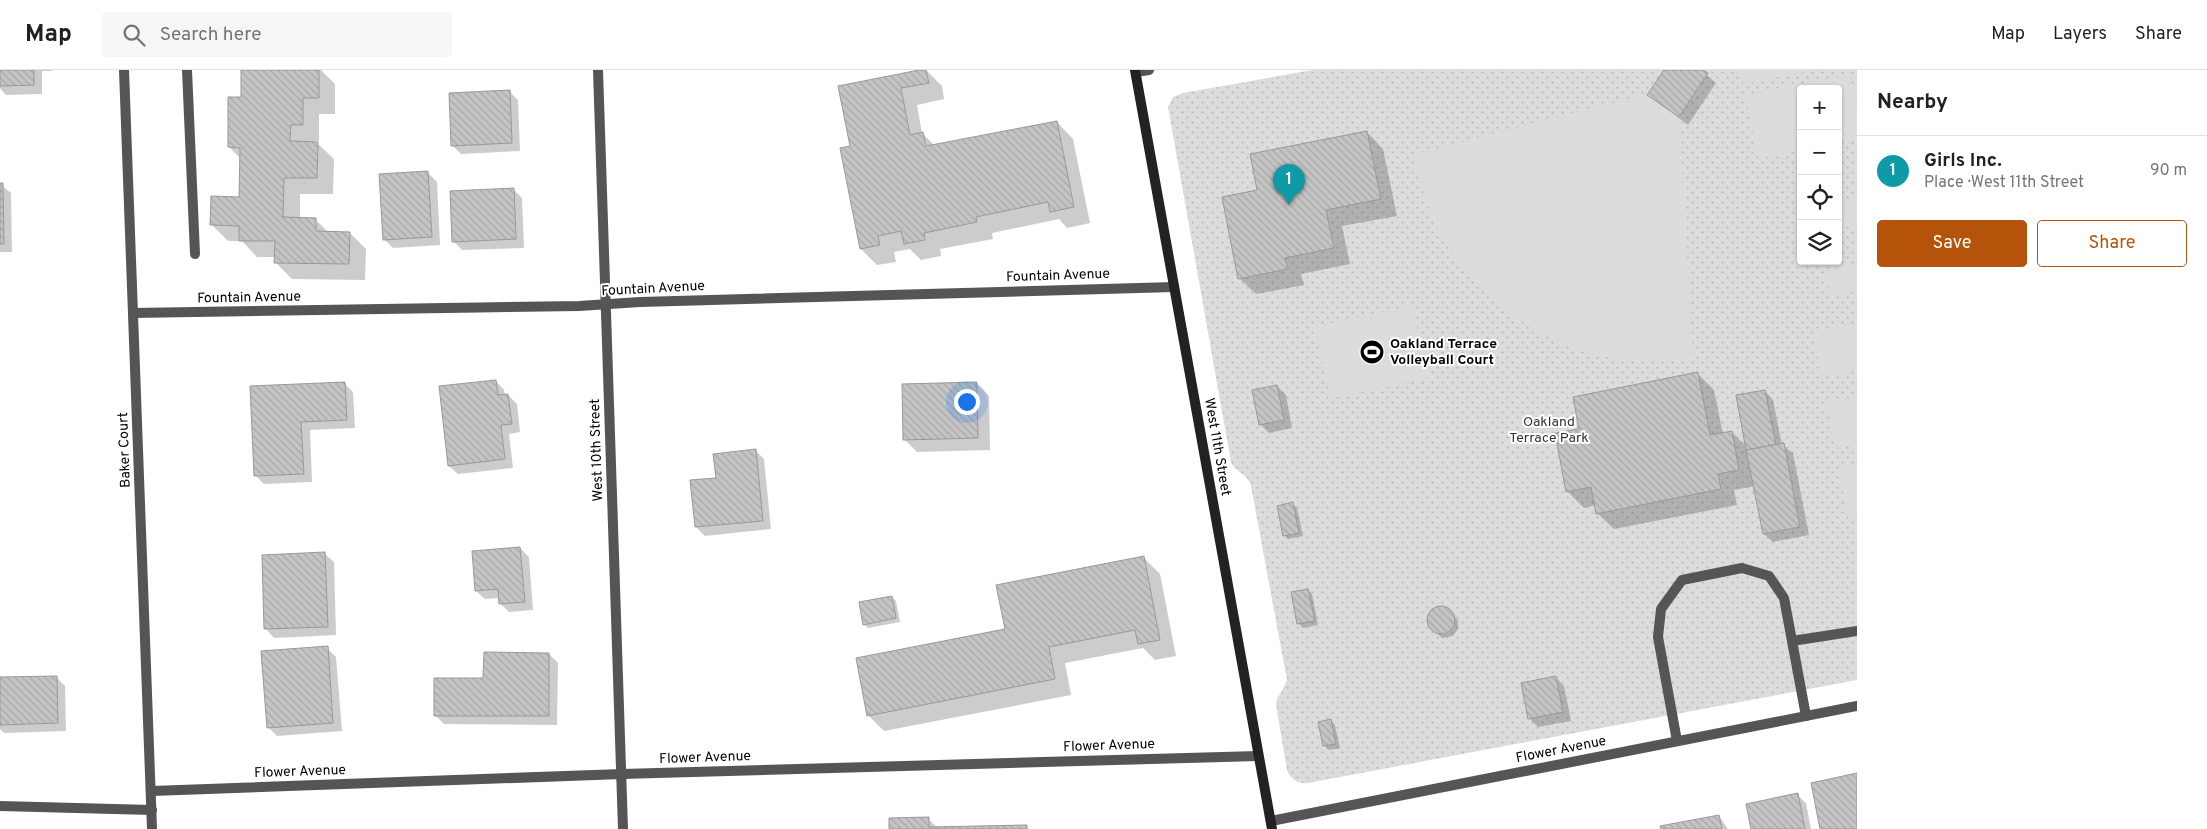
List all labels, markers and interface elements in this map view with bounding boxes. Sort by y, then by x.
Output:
search box [102,12,452,57]
text: Map [25,20,72,50]
icon: search [120,21,148,49]
text: Search here [160,23,261,47]
text: Map [1991,23,2025,46]
text: Layers [2053,23,2107,46]
text: Share [2135,23,2182,46]
map controls [1797,85,1842,265]
button: + [1797,85,1842,130]
text: Nearby [1877,89,1948,116]
button: − [1797,130,1842,175]
text: Girls Inc. [1924,149,2002,173]
text: 1 [1890,161,1896,181]
text: 90 m [2150,161,2187,181]
pin: 1 [1273,164,1305,205]
text: Place · West 11th Street [1924,173,2084,193]
button: locate [1797,175,1842,220]
button: layers [1797,220,1842,265]
button: Save [1877,220,2027,267]
button: Share [2037,220,2187,267]
street label: Fountain Avenue [1006,266,1110,286]
street label: Fountain Avenue [601,278,705,300]
street label: Fountain Avenue [197,289,301,307]
place label: Oakland Terrace Volleyball Court [1390,336,1497,369]
sports icon: Oakland Terrace Volleyball Court [1359,339,1385,365]
your location [954,389,980,415]
street label: West 11th Street [1200,397,1234,497]
street label: West 10th Street [587,398,607,502]
street label: Baker Court [115,412,135,488]
park label: Oakland Terrace Park [1509,414,1589,447]
street label: Flower Avenue [1514,733,1608,767]
street label: Flower Avenue [1063,736,1155,756]
street label: Flower Avenue [659,748,751,768]
street label: Flower Avenue [254,762,346,782]

